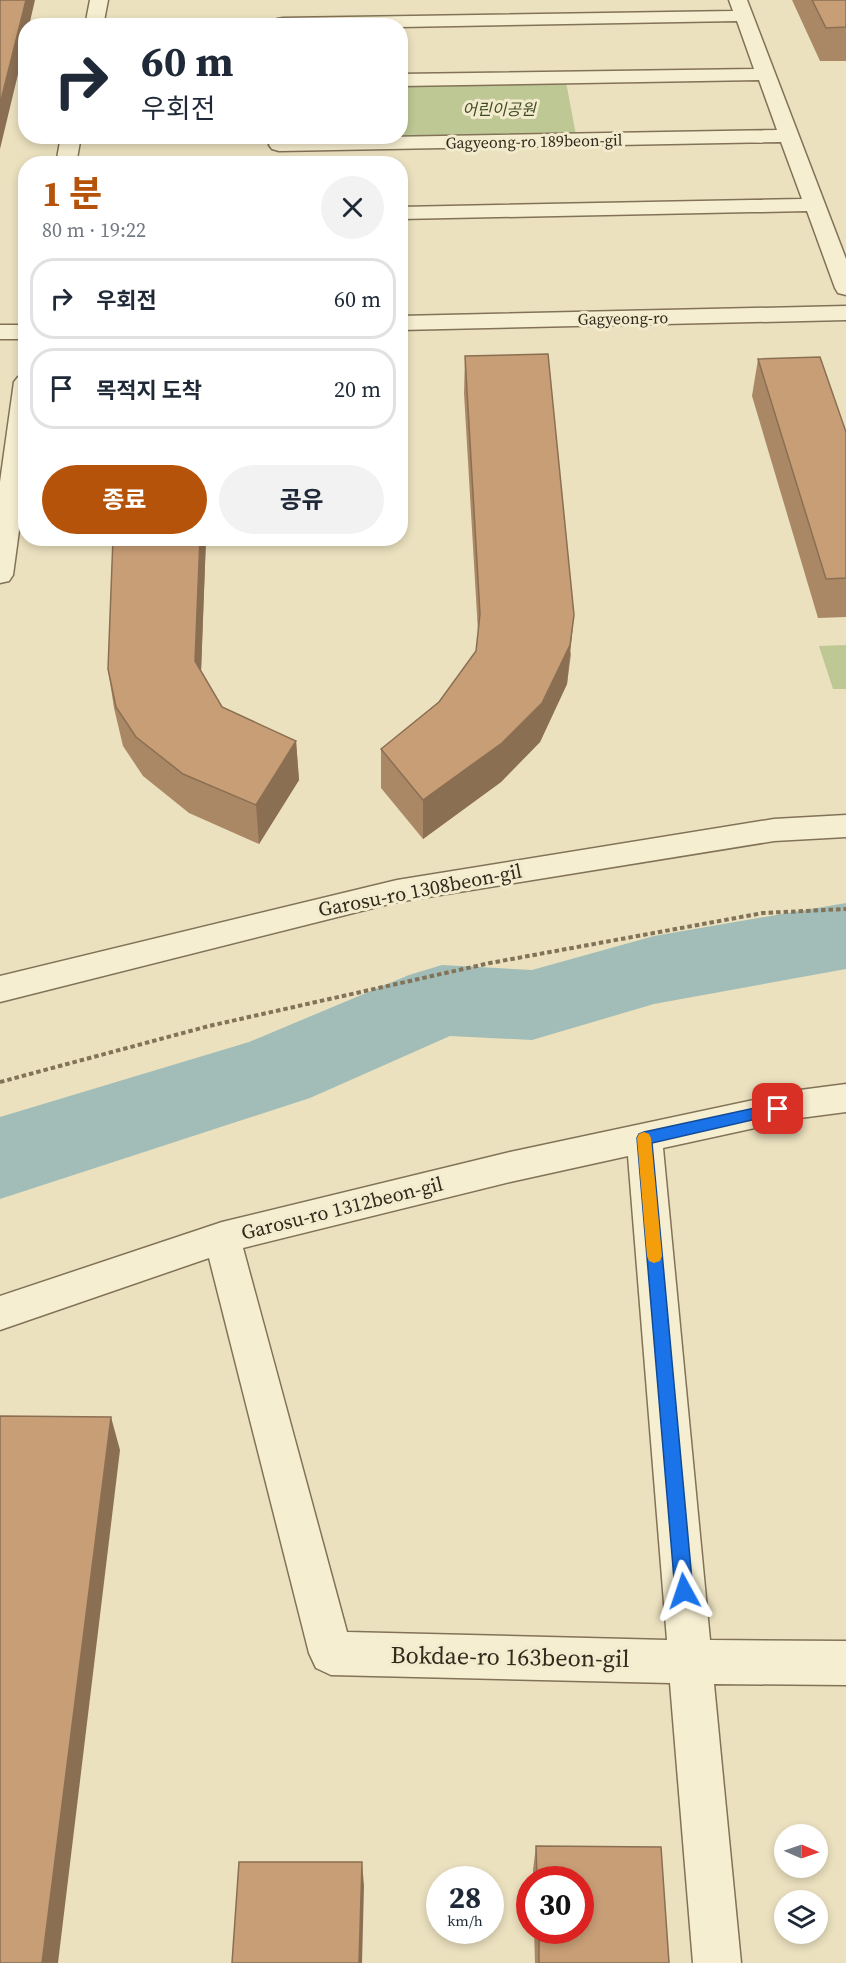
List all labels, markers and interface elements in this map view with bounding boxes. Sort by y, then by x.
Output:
text: 60 m [141,32,234,90]
icon: right [42,42,120,120]
text: 우회전 [141,90,216,127]
park label: 어린이공원 [462,98,537,120]
street label: Gagyeong-ro 189beon-gil [445,128,623,154]
text: 1 분 [42,169,102,218]
button: close [321,176,384,239]
text: 80 m · 19:22 [42,216,146,244]
icon: right [45,282,78,315]
text: 60 m [334,284,381,314]
text: 우회전 [96,285,157,315]
street label: Gagyeong-ro [578,306,669,330]
icon: arrive [45,372,78,405]
text: 20 m [334,374,381,404]
text: 목적지 도착 [96,375,202,405]
button: 종료 [42,465,207,534]
button: 공유 [219,465,384,534]
street label: Garosu-ro 1308beon-gil [316,857,524,923]
pin [752,1083,803,1134]
icon: arrive [761,1092,794,1125]
street label: Garosu-ro 1312beon-gil [238,1169,446,1247]
position arrow [652,1559,716,1623]
street label: Bokdae-ro 163beon-gil [390,1638,630,1675]
north arrow [774,1824,828,1878]
map controls [774,1824,828,1944]
speed limit sign: 30 [516,1866,594,1944]
text: 28 [449,1877,481,1918]
button: layers [774,1890,828,1944]
text: km/h [447,1910,483,1931]

